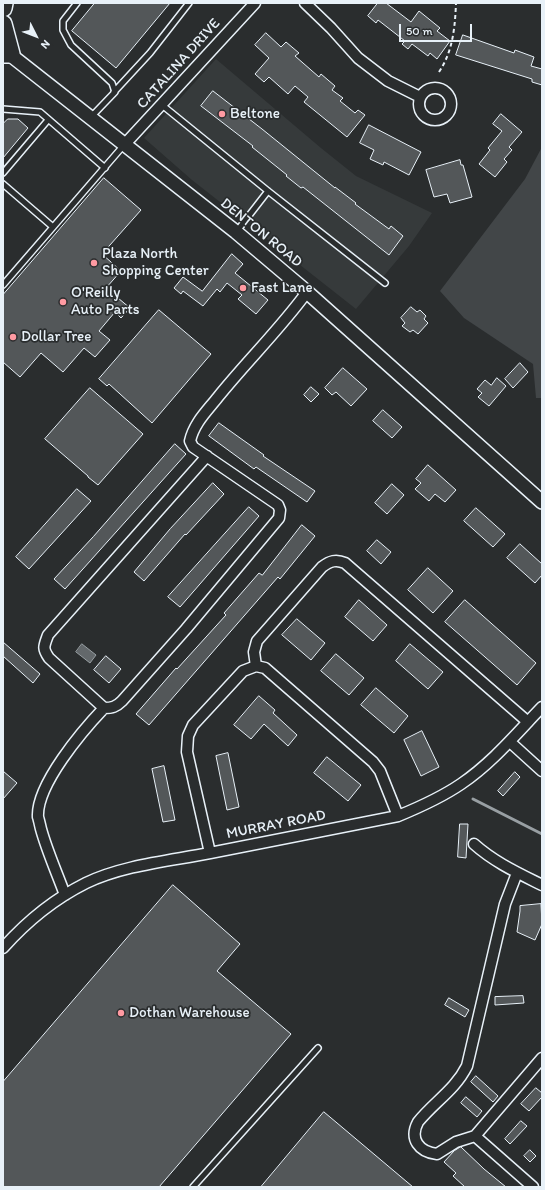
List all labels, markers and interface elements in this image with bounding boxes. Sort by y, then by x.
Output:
street label: CATALINA DRIVE [134,15,224,113]
north arrow [16,16,56,56]
scale bar [401,16,474,42]
text: 50 m [406,24,432,38]
text: N [38,37,53,51]
place label: Beltone [230,105,280,123]
marker: Beltone [217,109,227,119]
street label: DENTON ROAD [216,195,306,271]
place label: Plaza North Shopping Center [102,245,209,280]
marker: Plaza North Shopping Center [89,258,99,268]
place label: Fast Lane [251,279,313,297]
marker: Fast Lane [238,283,248,293]
place label: O'Reilly Auto Parts [71,284,140,319]
marker: O'Reilly Auto Parts [58,297,68,307]
place label: Dollar Tree [21,328,91,346]
marker: Dollar Tree [8,332,18,342]
street label: MURRAY ROAD [225,807,327,843]
place label: Dothan Warehouse [129,1004,250,1022]
marker: Dothan Warehouse [116,1008,126,1018]

